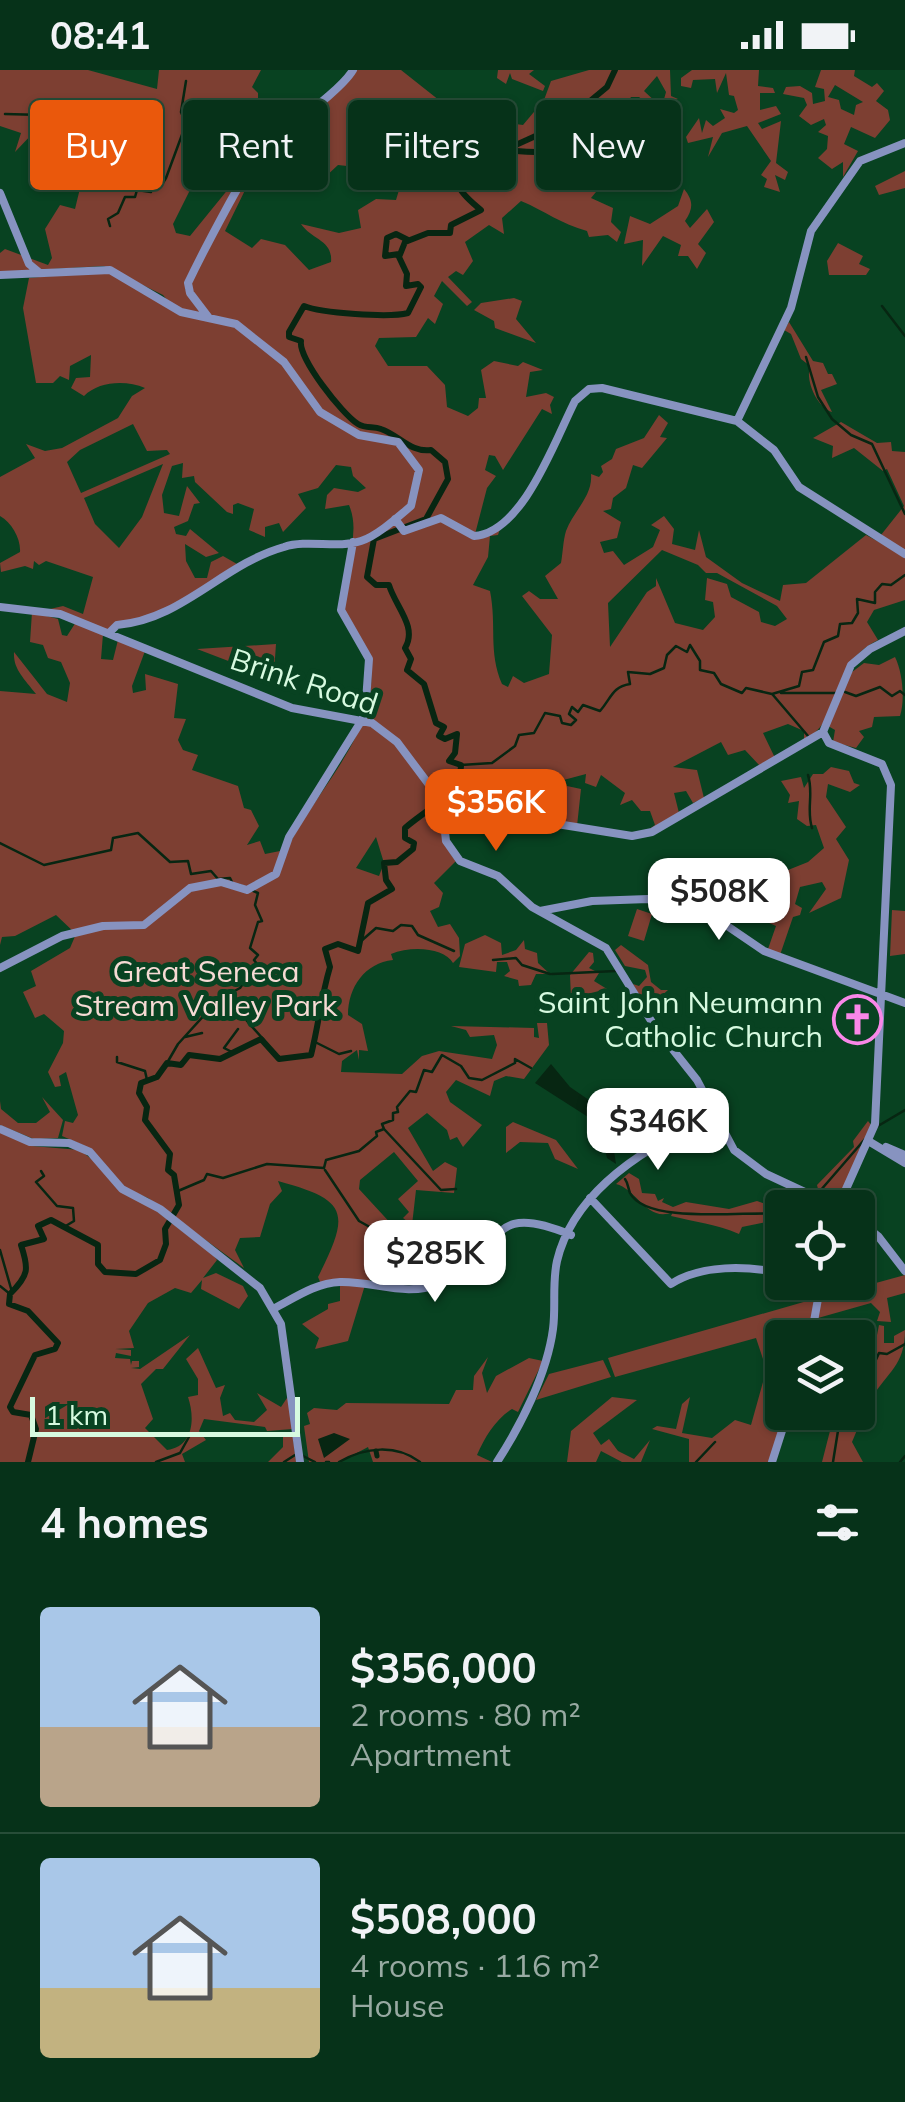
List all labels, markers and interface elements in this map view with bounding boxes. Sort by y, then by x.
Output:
text: 08:41 [50,11,151,59]
chip: Buy [30,100,163,190]
chip: Rent [183,100,328,190]
chip: Filters [348,100,516,190]
chip: New [536,100,681,190]
street label: Brink Road [226,639,383,723]
pin: $356K [426,769,566,854]
text: $356K [447,781,545,821]
pin: $508K [649,858,789,943]
text: $508K [670,870,768,910]
park label: Great Seneca Stream Valley Park [75,952,338,1024]
place label: Saint John Neumann Catholic Church [538,983,823,1055]
church icon: Saint John Neumann Catholic Church [832,994,884,1046]
pin: $346K [588,1088,728,1173]
text: $346K [609,1100,707,1140]
map controls [765,1190,875,1430]
button: locate [765,1190,875,1300]
pin: $285K [365,1220,505,1305]
text: $285K [386,1232,484,1272]
button: layers [765,1320,875,1430]
scale bar [30,1392,300,1436]
text: 1 km [45,1397,108,1432]
icon: filters [810,1495,865,1550]
text: 4 homes [40,1496,209,1549]
text: $356,000 [350,1641,537,1694]
icon: home [120,1647,240,1767]
text: 2 rooms · 80 m² [350,1694,581,1734]
text: Apartment [350,1734,511,1774]
text: $508,000 [350,1892,537,1945]
icon: home [120,1898,240,2018]
text: 4 rooms · 116 m² [350,1945,600,1985]
text: House [350,1985,445,2025]

